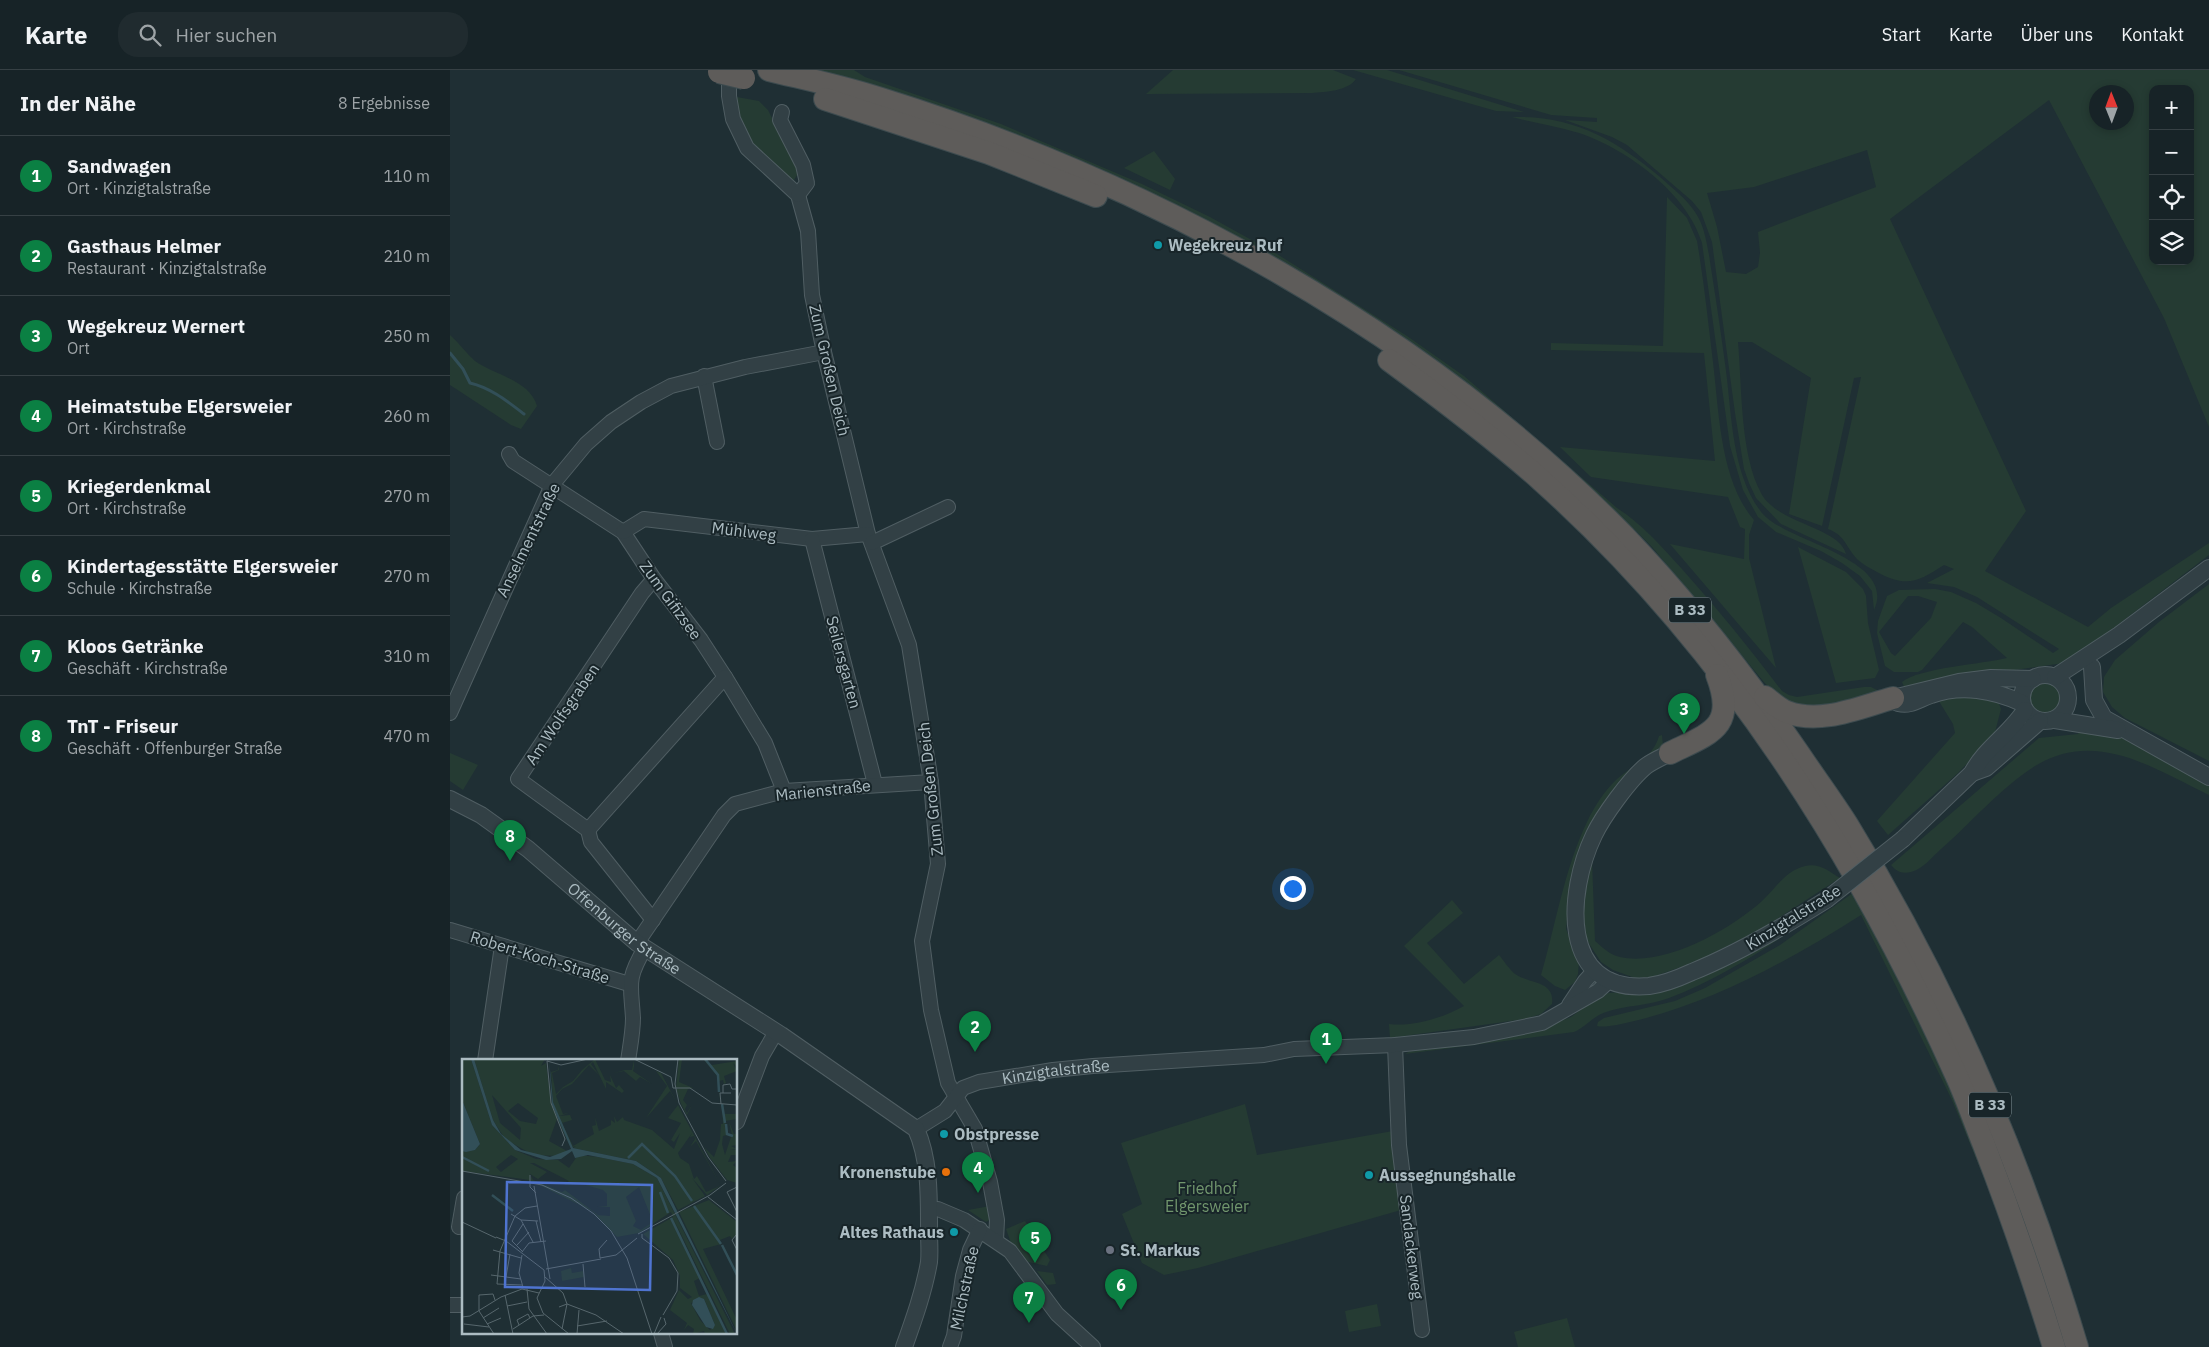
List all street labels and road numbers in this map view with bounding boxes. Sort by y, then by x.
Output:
street label: Zum Großen Deich [805,302,855,438]
street label: Anselmentstraße [492,480,564,600]
street label: Mühlweg [711,517,778,545]
street label: Zum Gifizsee [636,556,707,644]
road number: B 33 [1669,598,1711,622]
street label: Seilersgarten [822,614,866,710]
street label: Am Wolfsgraben [521,659,603,769]
street label: Zum Großen Deich [913,721,947,857]
street label: Marienstraße [774,775,872,805]
street label: Offenburger Straße [564,878,685,979]
street label: Kinzigtalstraße [1742,880,1844,954]
street label: Robert-Koch-Straße [468,926,612,988]
street label: Kinzigtalstraße [1000,1055,1110,1088]
road number: B 33 [1969,1092,2011,1118]
street label: Sandackerweg [1396,1194,1428,1301]
street label: Milchstraße [945,1244,983,1332]

